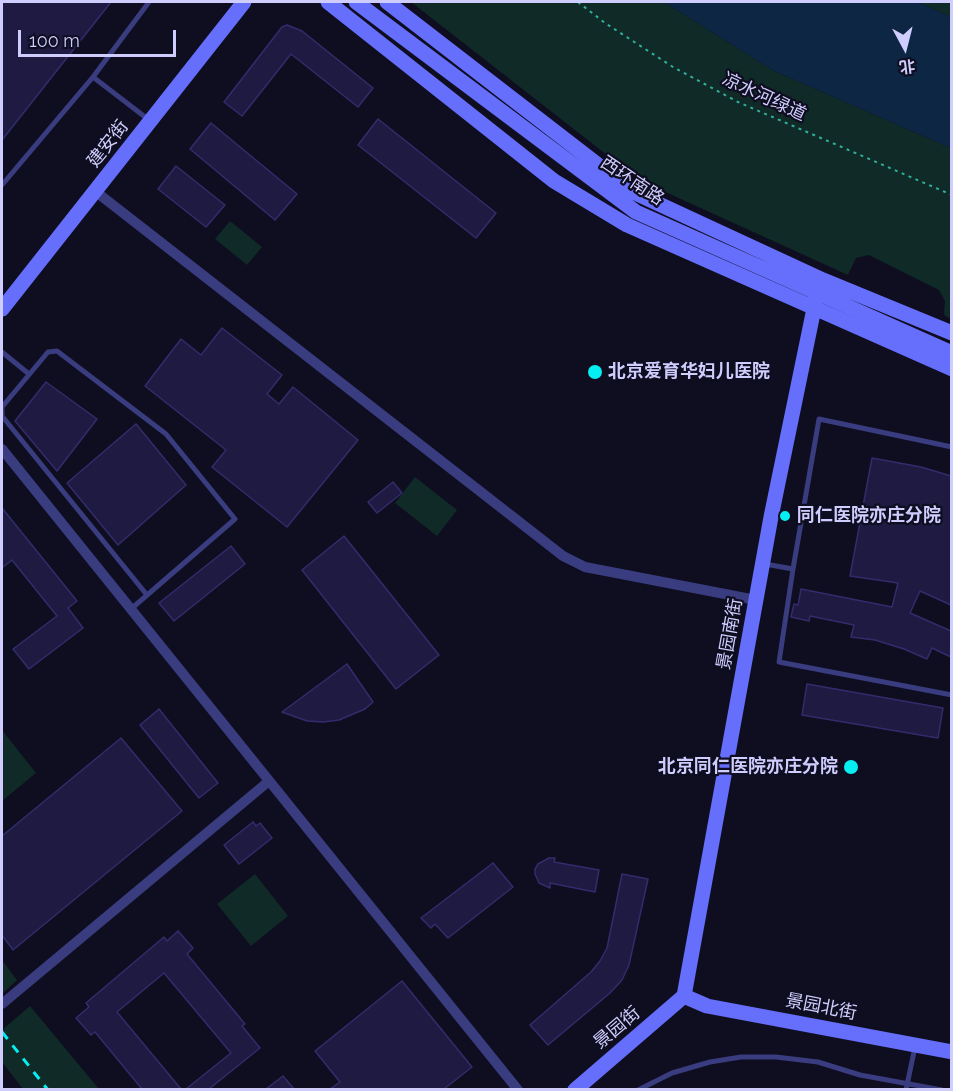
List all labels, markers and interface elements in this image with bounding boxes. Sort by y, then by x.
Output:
scale bar [21,18,178,56]
north arrow [875,18,935,78]
text: 100 m [29,30,80,51]
text: 北 [898,56,916,77]
street label: 凉水河绿道 [719,68,809,126]
street label: 建安街 [83,116,133,172]
street label: 西环南路 [596,152,668,210]
place label: 北京爱育华妇儿医院 [608,361,770,383]
marker: 北京爱育华妇儿医院 [586,363,604,381]
place label: 同仁医院亦庄分院 [797,505,941,527]
marker: 同仁医院亦庄分院 [778,509,792,523]
street label: 景园南街 [713,597,747,671]
place label: 北京同仁医院亦庄分院 [658,756,838,778]
marker: 北京同仁医院亦庄分院 [842,758,860,776]
street label: 景园北街 [784,990,858,1024]
street label: 景园街 [589,1002,645,1054]

